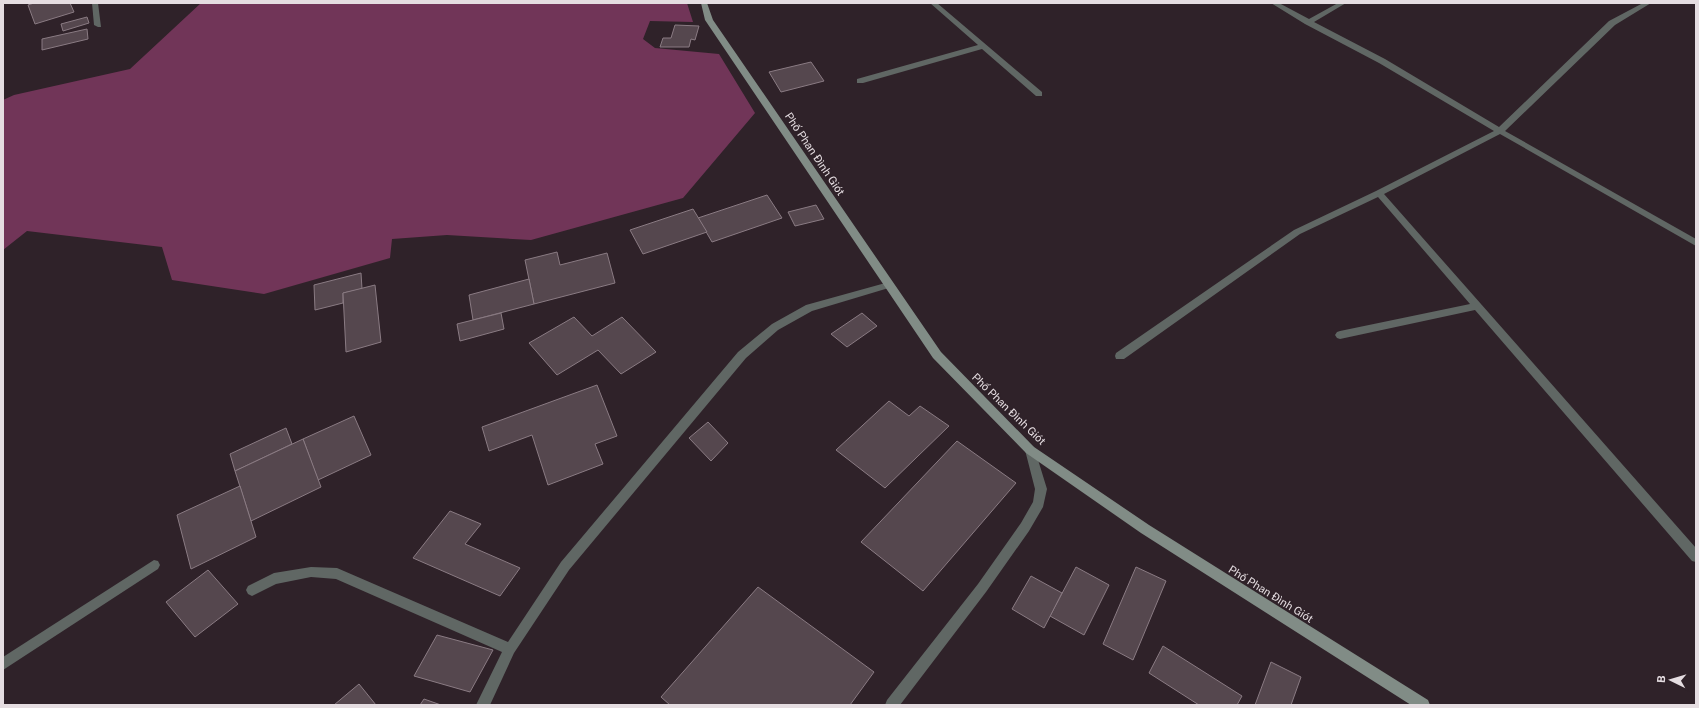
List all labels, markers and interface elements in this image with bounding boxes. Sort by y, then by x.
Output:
street label: Phố Phan Đình Giót [783,110,847,198]
street label: Phố Phan Đình Giót [970,371,1048,447]
street label: Phố Phan Đình Giót [1226,563,1316,625]
north arrow [1651,660,1691,700]
text: B [1655,674,1667,683]

